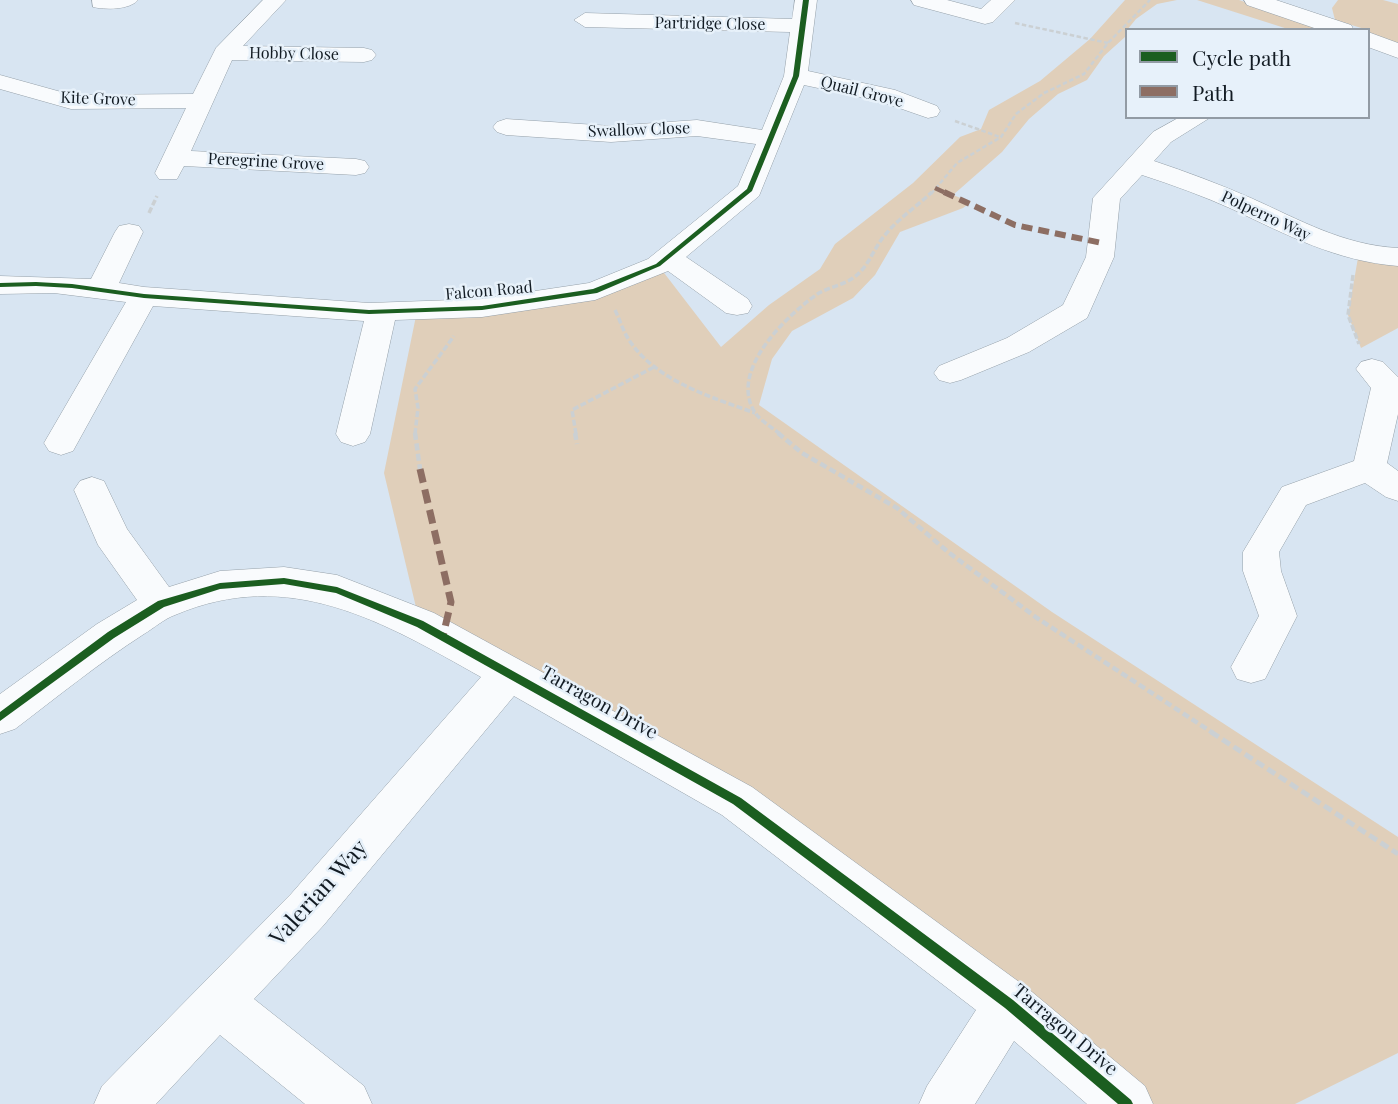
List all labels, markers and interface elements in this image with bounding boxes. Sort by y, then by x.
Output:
street label: Partridge Close [654,13,766,35]
legend [1125,28,1370,119]
text: Cycle path [1192,43,1291,71]
street label: Hobby Close [249,44,339,64]
street label: Quail Grove [819,72,905,112]
text: Path [1192,78,1234,106]
street label: Kite Grove [60,88,136,110]
street label: Swallow Close [588,119,690,141]
street label: Peregrine Grove [207,149,325,175]
street label: Polperro Way [1218,187,1314,245]
street label: Falcon Road [444,278,534,304]
street label: Tarragon Drive [537,661,661,745]
street label: Valerian Way [264,834,374,952]
street label: Tarragon Drive [1008,979,1122,1081]

